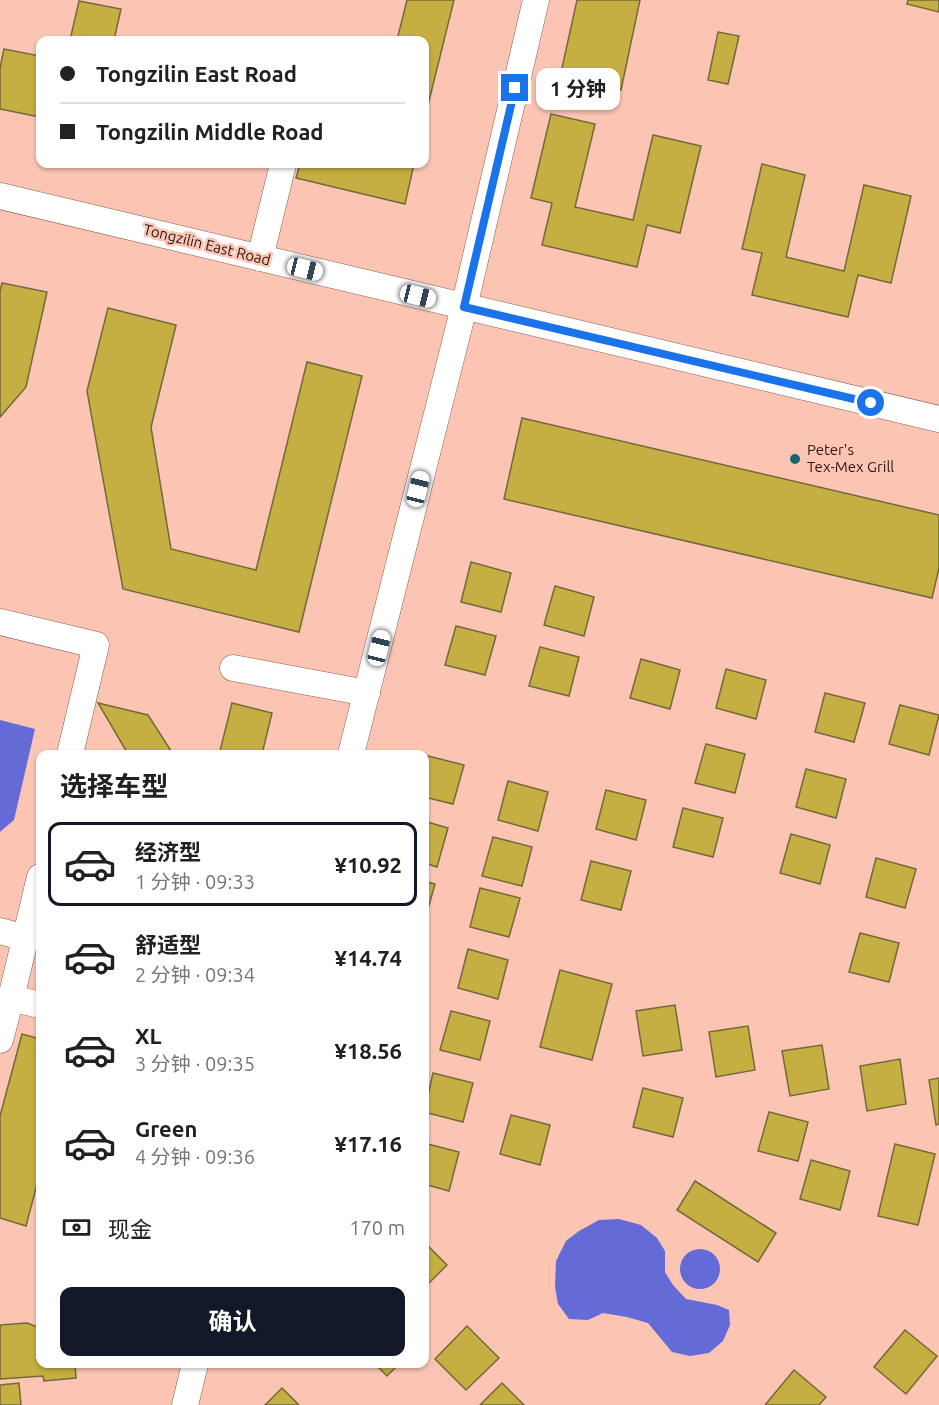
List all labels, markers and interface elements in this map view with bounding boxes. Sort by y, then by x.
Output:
text: Tongzilin East Road [96,61,297,86]
callout: 1 分钟 [536,67,620,109]
route end [501,74,528,101]
text: 1 分钟 [550,77,606,100]
text: Tongzilin Middle Road [96,119,324,144]
street label: Tongzilin East Road [142,221,272,269]
car [285,256,325,282]
car [398,283,438,309]
route start [857,389,884,416]
place label: Peter's Tex-Mex Grill [807,441,894,475]
marker: Peter's Tex-Mex Grill [788,452,802,466]
car [405,469,431,509]
car [366,628,392,668]
text: 选择车型 [60,771,168,801]
icon: car [63,837,117,891]
text: 经济型 [135,839,201,864]
text: ¥10.92 [335,852,402,877]
text: 1 分钟 · 09:33 [135,870,255,893]
icon: car [63,930,117,984]
text: 舒适型 [135,932,201,957]
text: ¥14.74 [335,945,402,970]
text: 2 分钟 · 09:34 [135,963,255,986]
icon: car [63,1023,117,1077]
text: XL [135,1023,162,1048]
text: ¥18.56 [335,1038,402,1063]
text: 3 分钟 · 09:35 [135,1052,255,1075]
icon: car [63,1116,117,1170]
text: Green [135,1116,197,1141]
text: ¥17.16 [335,1131,402,1156]
text: 4 分钟 · 09:36 [135,1145,255,1168]
icon: cash [60,1211,93,1244]
text: 现金 [108,1216,152,1241]
text: 170 m [349,1216,405,1239]
button: 确认 [60,1287,405,1356]

